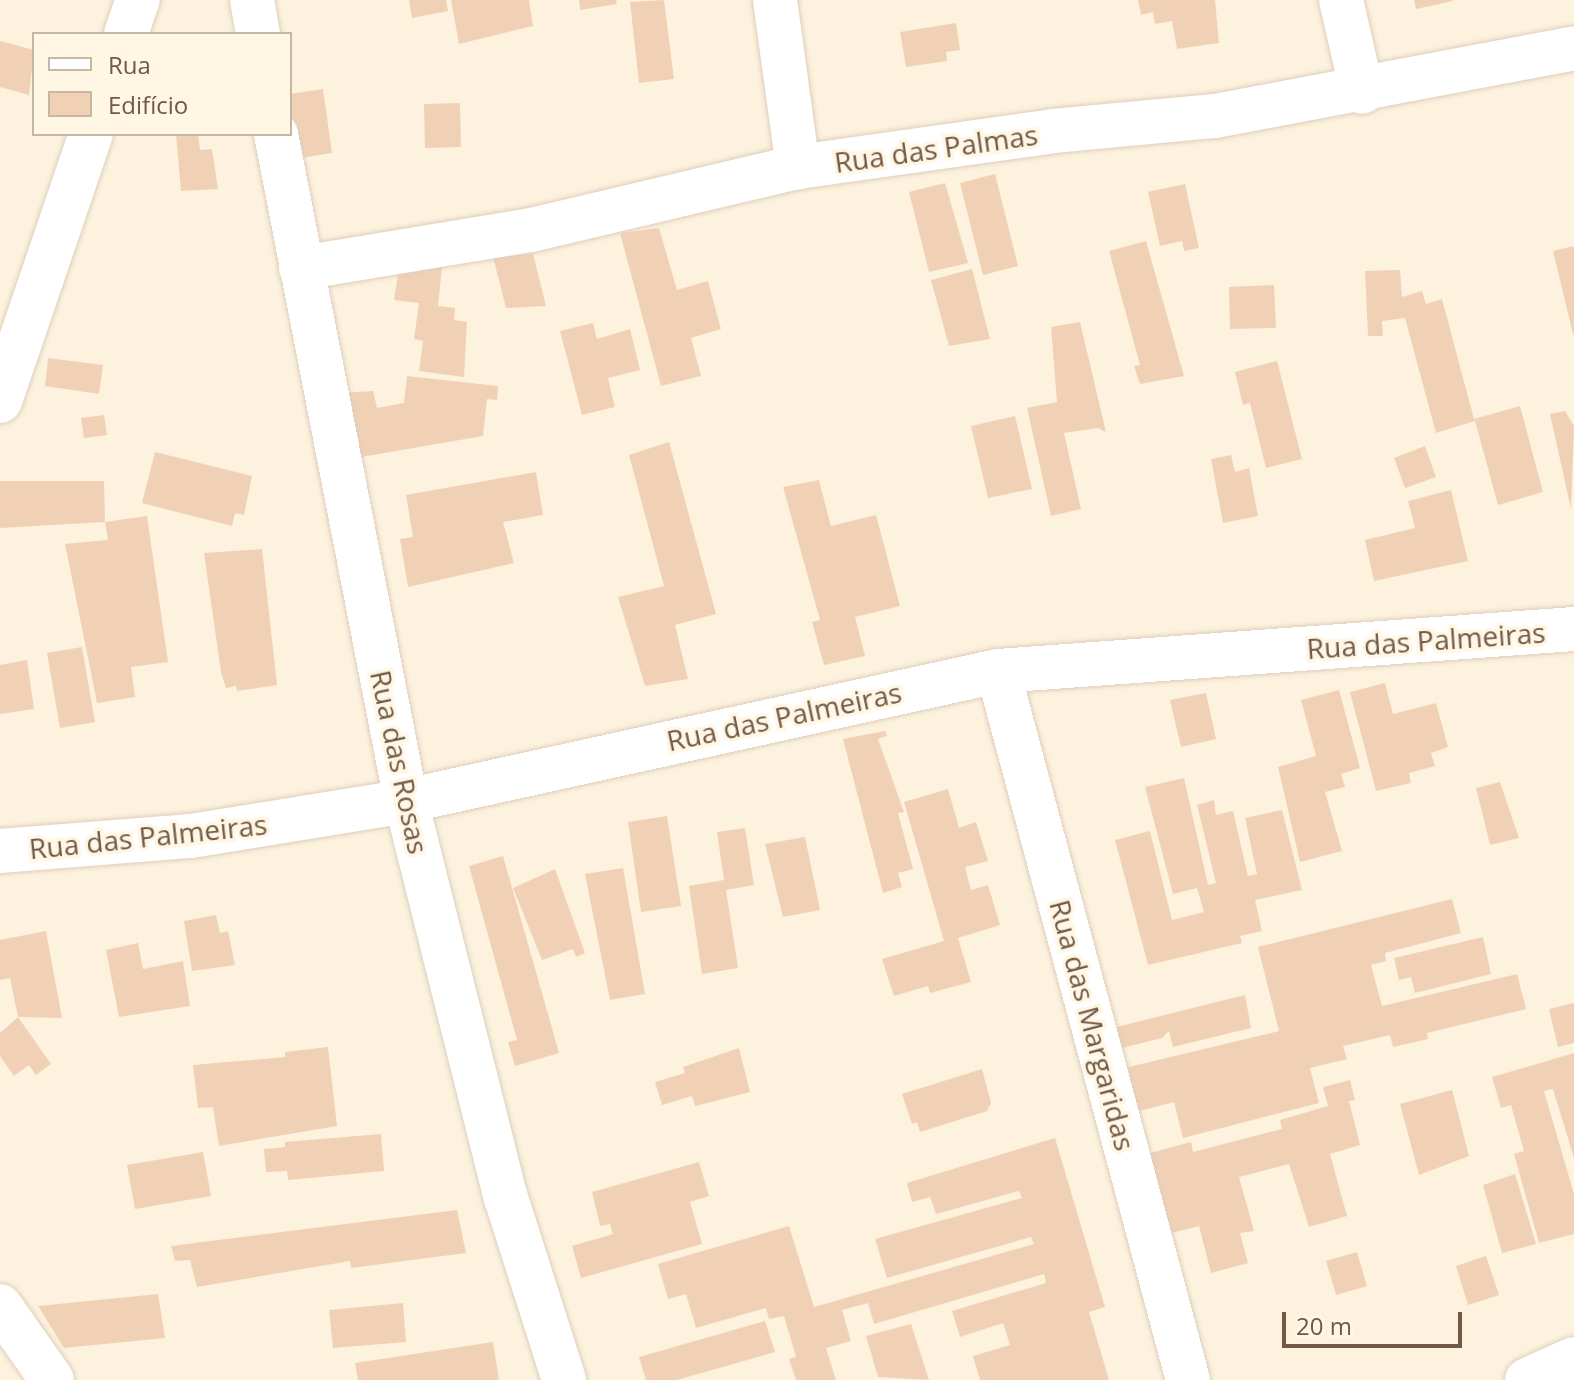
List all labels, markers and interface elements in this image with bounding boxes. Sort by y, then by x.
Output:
legend [32,32,292,136]
text: Rua [108,48,151,81]
text: Edifício [108,88,188,121]
street label: Rua das Palmas [832,117,1040,179]
street label: Rua das Palmeiras [1306,615,1546,665]
street label: Rua das Rosas [364,667,436,857]
street label: Rua das Palmeiras [664,675,904,757]
street label: Rua das Palmeiras [27,807,269,865]
street label: Rua das Margaridas [1043,896,1143,1154]
scale bar [1286,1296,1466,1346]
text: 20 m [1296,1309,1352,1342]

